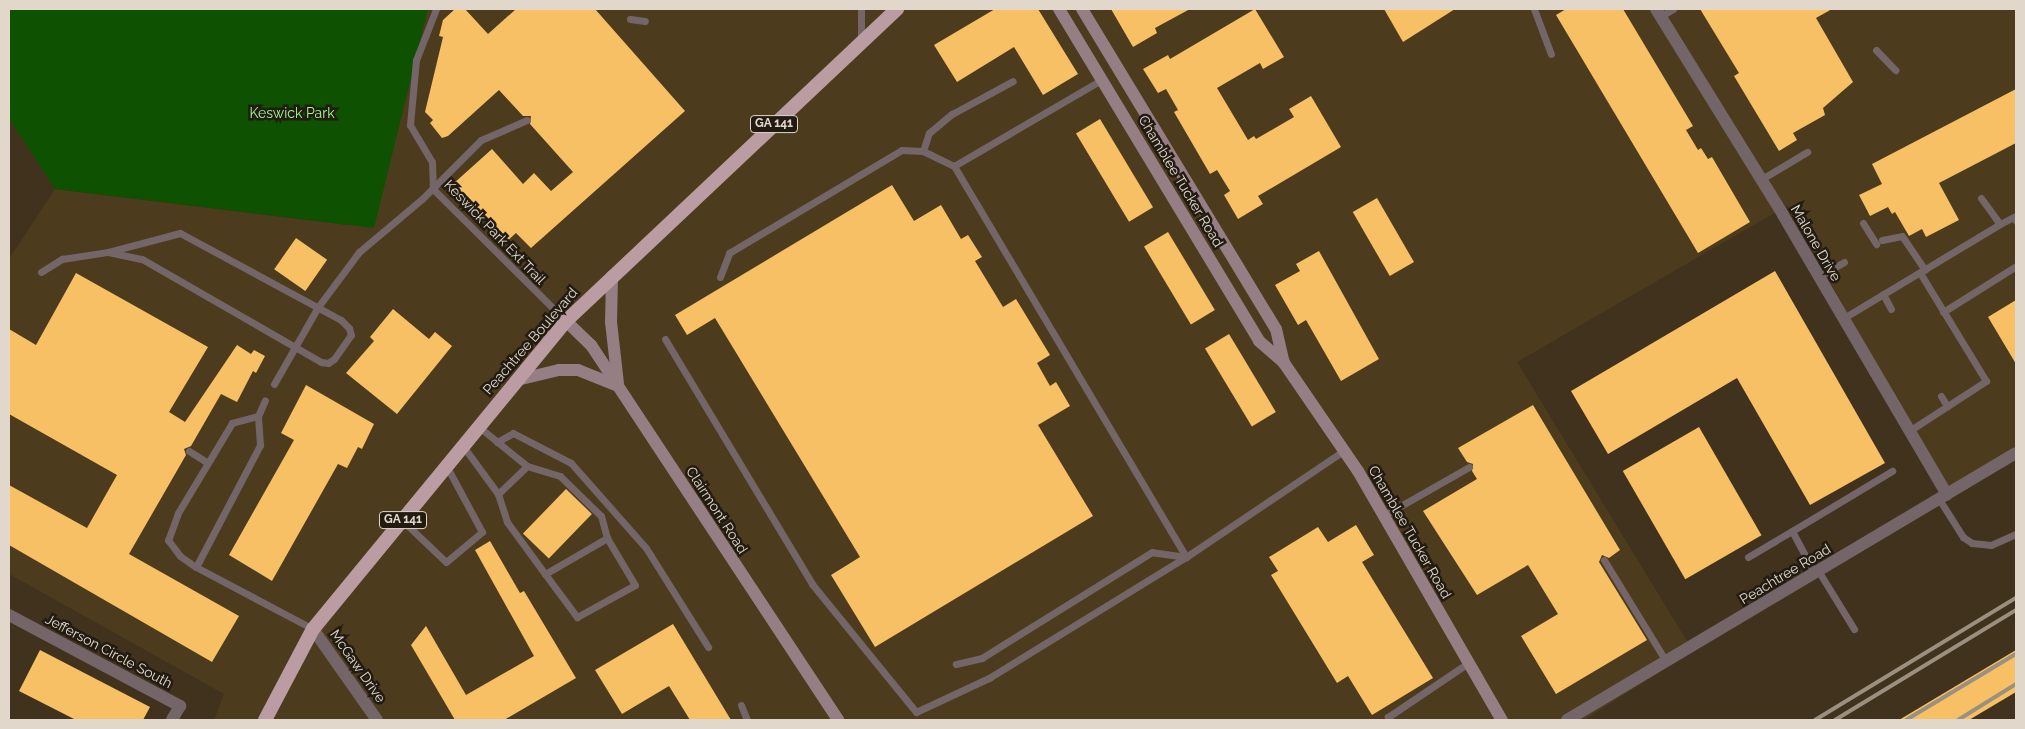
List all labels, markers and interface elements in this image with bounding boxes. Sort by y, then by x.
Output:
park label: Keswick Park [249,105,335,121]
street label: Chamblee Tucker Road [1135,112,1227,250]
road number: GA 141 [749,115,799,134]
street label: Keswick Park Ext Trail [441,176,549,288]
street label: Malone Drive [1787,202,1845,284]
street label: Peachtree Boulevard [479,284,581,398]
street label: Chamblee Tucker Road [1365,462,1455,602]
street label: Clairmont Road [683,463,751,557]
road number: GA 141 [378,510,428,530]
street label: Peachtree Road [1736,540,1834,608]
street label: Jefferson Circle South [43,610,175,692]
street label: McGaw Drive [327,626,389,706]

